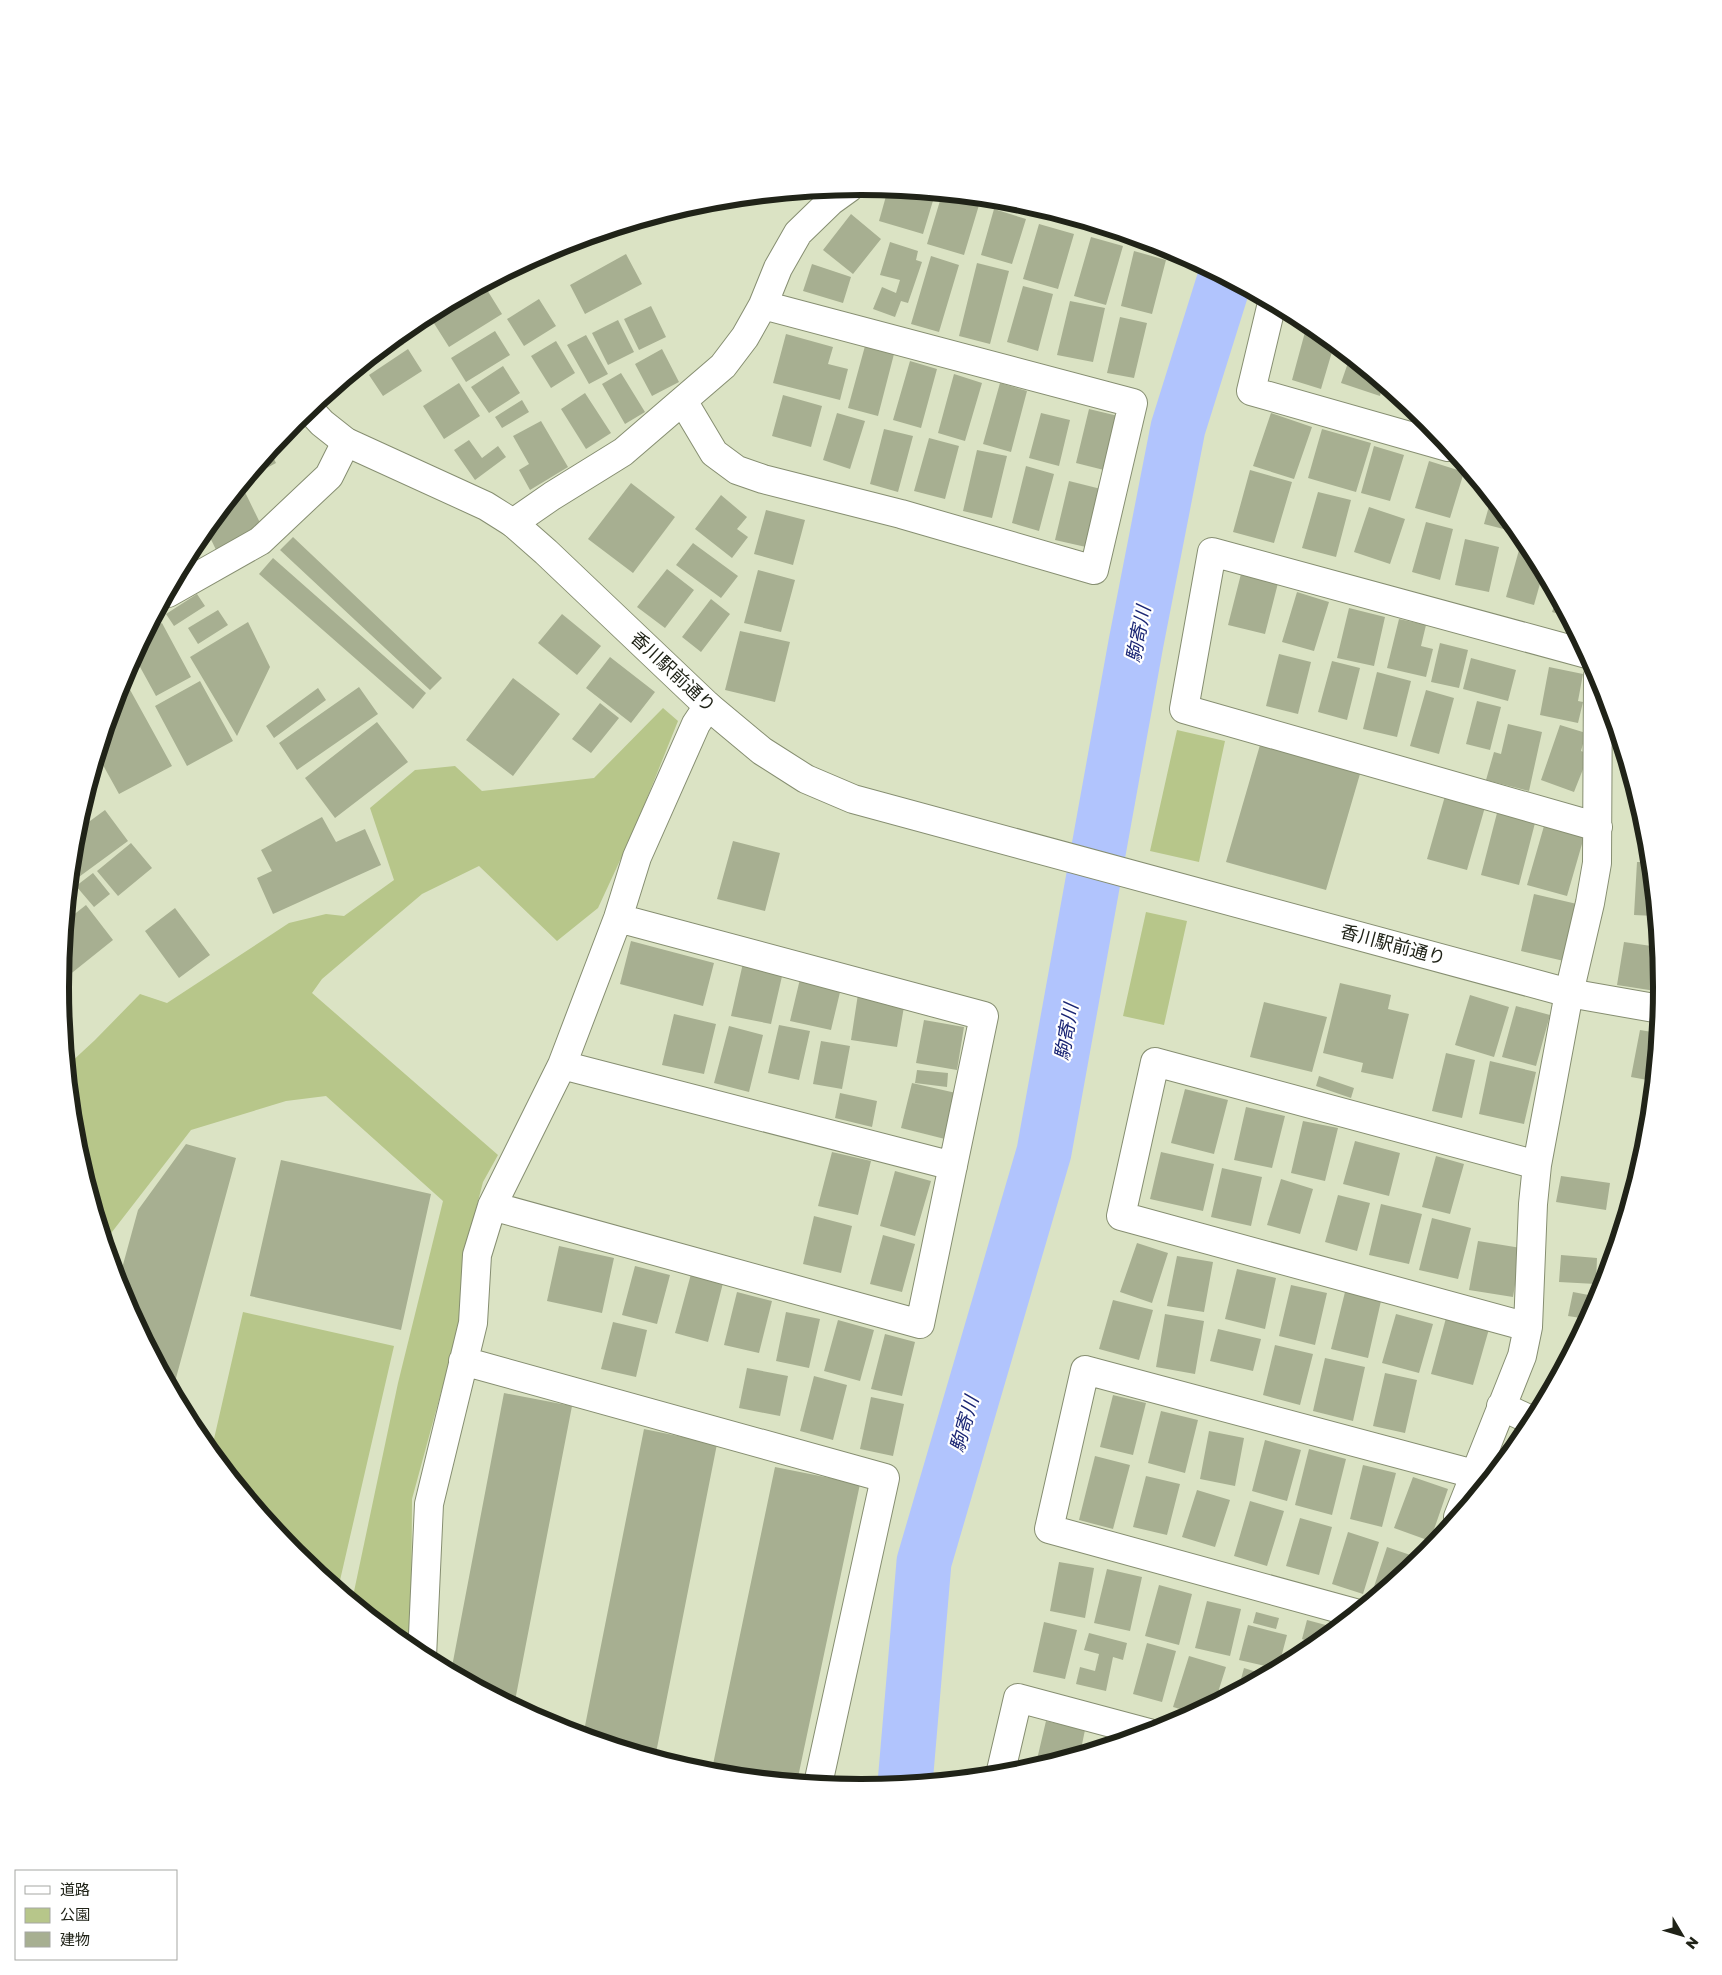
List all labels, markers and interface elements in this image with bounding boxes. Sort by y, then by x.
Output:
water label: 駒寄川 [1121,602,1155,664]
street label: 香川駅前通り [627,626,721,716]
street label: 香川駅前通り [1338,919,1448,969]
water label: 駒寄川 [1049,1000,1082,1062]
water label: 駒寄川 [945,1391,983,1454]
legend [15,1870,178,1960]
text: 道路 [60,1880,90,1898]
text: 公園 [60,1905,90,1923]
north arrow [1657,1910,1707,1960]
text: 建物 [60,1930,90,1948]
text: N [1683,1934,1703,1953]

